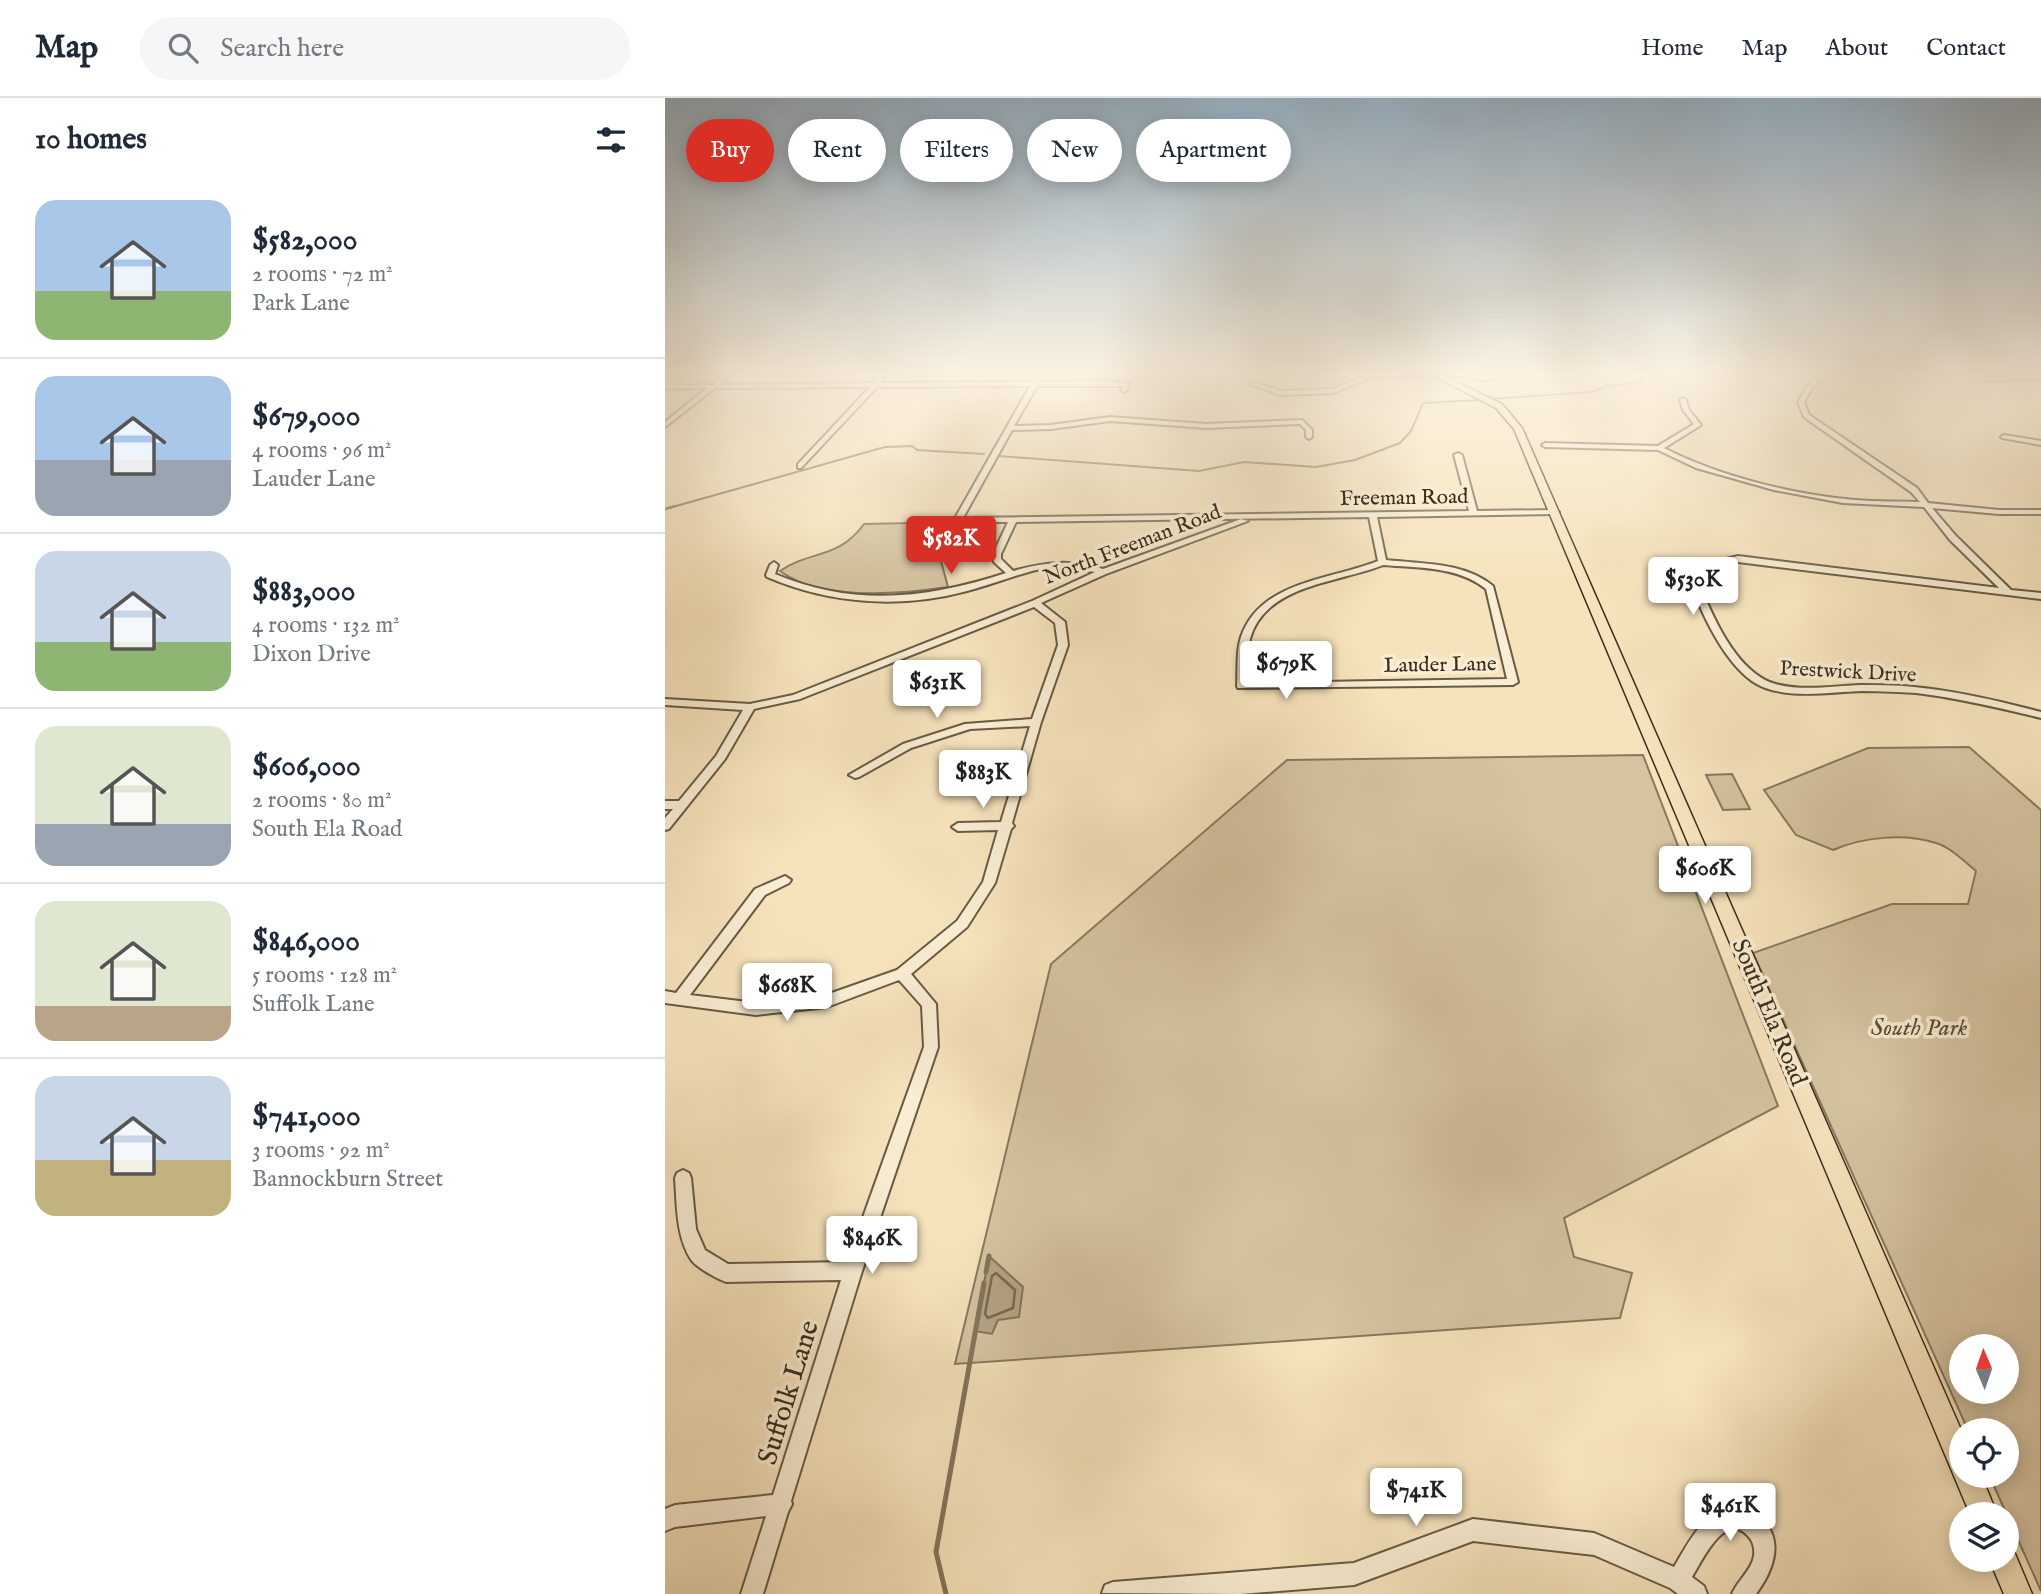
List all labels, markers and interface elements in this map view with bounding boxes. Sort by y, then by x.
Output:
search box [140,17,630,80]
text: Map [35,27,98,69]
icon: search [164,29,202,67]
text: Search here [220,32,344,65]
text: Home [1641,33,1704,64]
text: Map [1742,33,1788,64]
text: About [1826,33,1888,64]
text: Contact [1926,33,2006,64]
chip: Buy [686,119,774,182]
chip: Rent [788,119,886,182]
chip: Filters [900,119,1013,182]
chip: New [1027,119,1122,182]
chip: Apartment [1136,119,1291,182]
text: 10 homes [35,121,147,159]
icon: filters [592,121,630,159]
text: $582,000 [252,222,358,260]
icon: home [91,228,175,312]
text: 2 rooms · 72 m² [252,260,393,289]
text: Park Lane [252,289,350,318]
text: $679,000 [252,398,361,436]
icon: home [91,404,175,488]
text: 4 rooms · 96 m² [252,436,391,465]
text: Lauder Lane [252,465,376,494]
street label: Freeman Road [1340,484,1469,513]
street label: North Freeman Road [1040,499,1226,592]
pin: $582K [902,517,1000,576]
text: $582K [922,524,980,553]
pin: $530K [1644,558,1742,617]
text: $530K [1664,565,1722,594]
text: $883,000 [252,573,356,611]
icon: home [91,579,175,663]
text: 4 rooms · 132 m² [252,611,400,640]
text: Dixon Drive [252,640,371,669]
pin: $679K [1237,642,1335,701]
text: $679K [1256,649,1316,678]
street label: Lauder Lane [1383,651,1497,680]
street label: Prestwick Drive [1779,655,1917,690]
pin: $631K [888,660,986,720]
text: $631K [909,668,965,697]
text: $606,000 [252,748,361,786]
pin: $883K [934,750,1032,810]
icon: home [91,754,175,838]
text: $883K [955,758,1011,787]
text: 2 rooms · 80 m² [252,786,392,815]
text: South Ela Road [252,815,402,844]
pin: $606K [1656,846,1754,906]
text: $606K [1675,854,1735,883]
text: $846,000 [252,923,360,961]
icon: home [91,929,175,1013]
street label: South Ela Road [1724,934,1814,1091]
text: 5 rooms · 128 m² [252,961,397,990]
pin: $668K [738,964,836,1023]
text: $668K [758,971,816,1000]
text: Suffolk Lane [252,990,374,1019]
park label: South Park [1871,1013,1968,1044]
text: $741,000 [252,1098,361,1136]
icon: home [91,1104,175,1188]
text: 3 rooms · 92 m² [252,1136,390,1165]
text: Bannockburn Street [252,1165,443,1194]
pin: $846K [823,1216,921,1276]
text: $846K [842,1224,902,1253]
street label: Suffolk Lane [751,1316,828,1469]
north arrow [1949,1334,2019,1404]
map controls [1949,1334,2019,1572]
button: locate [1949,1418,2019,1488]
pin: $741K [1367,1468,1465,1528]
text: $741K [1386,1476,1446,1505]
pin: $461K [1681,1484,1779,1543]
text: $461K [1701,1491,1759,1520]
button: layers [1949,1502,2019,1572]

